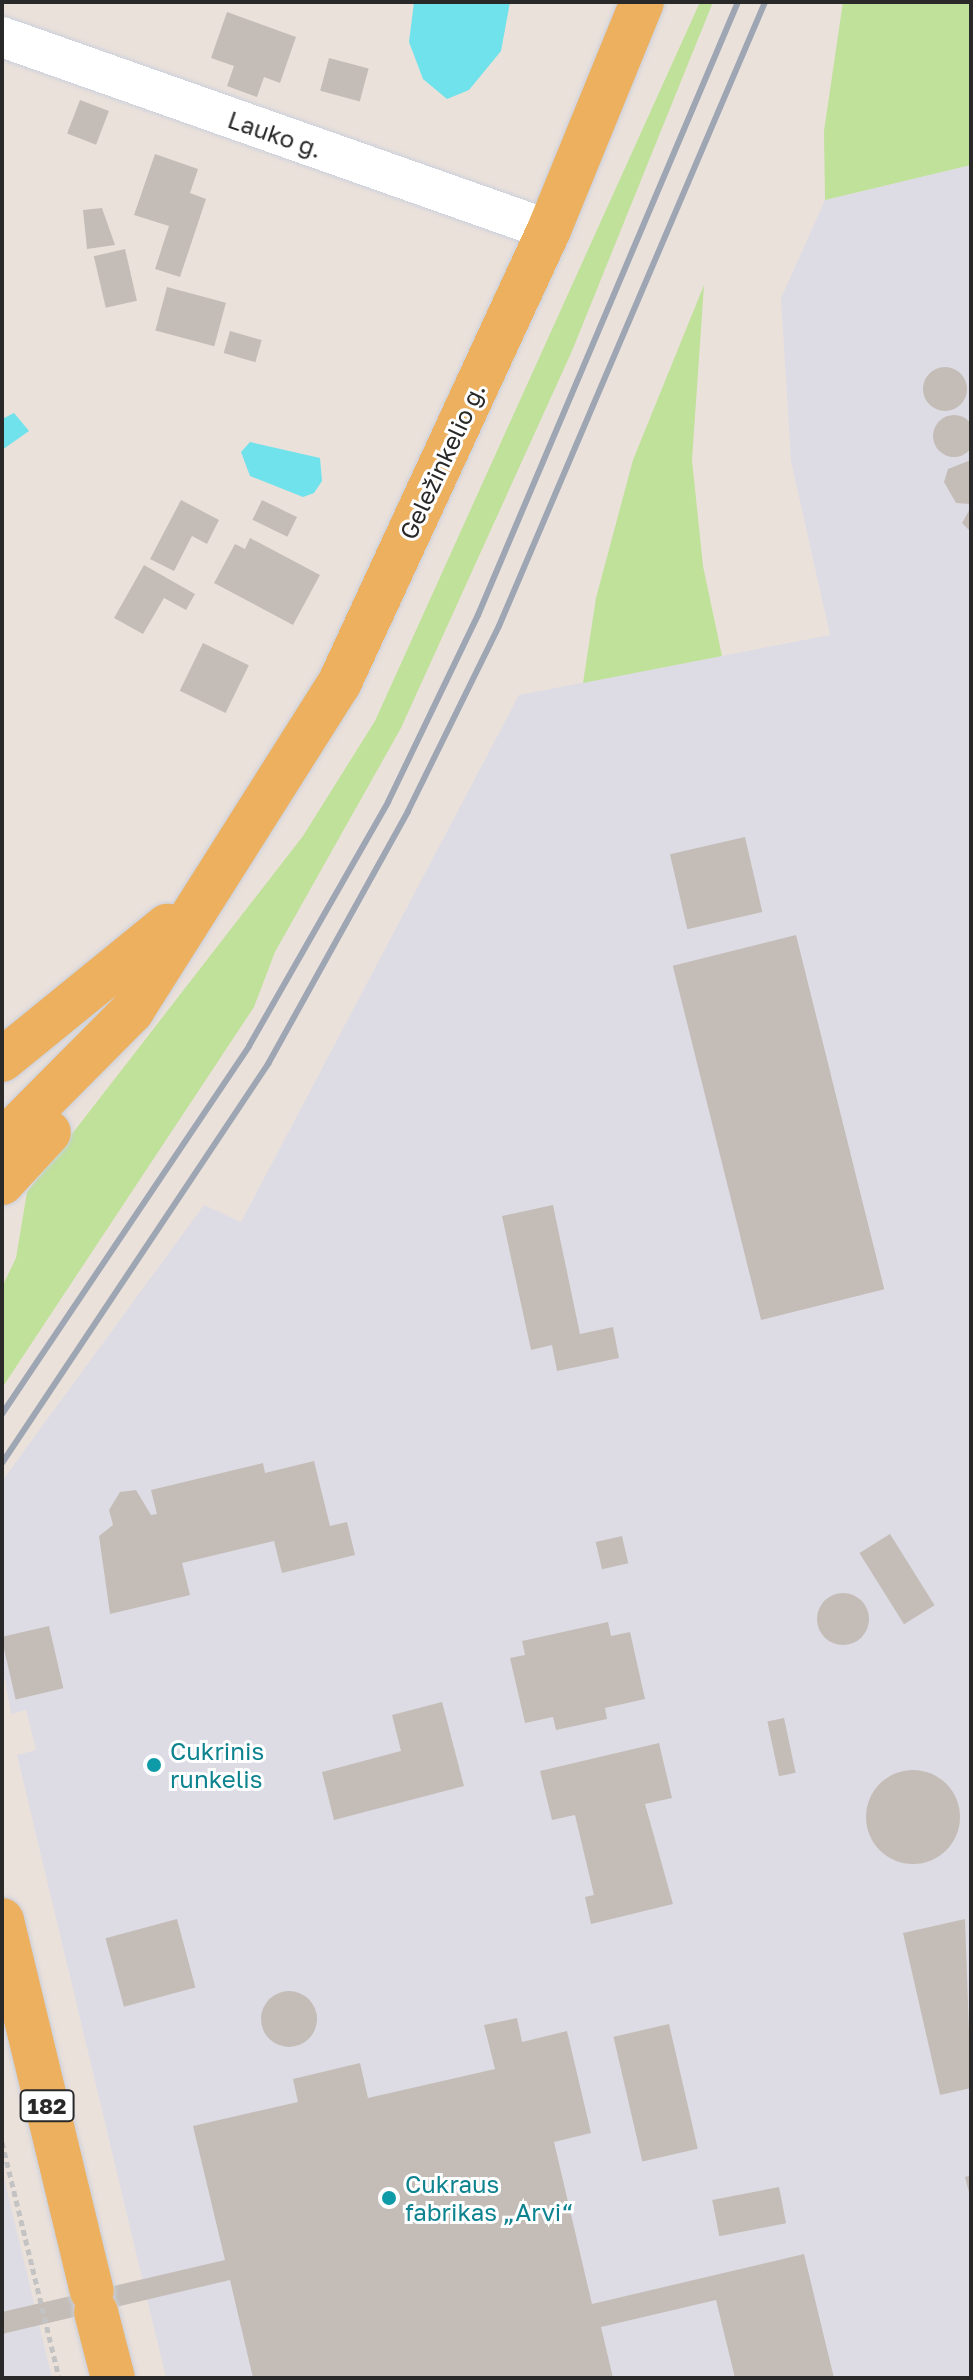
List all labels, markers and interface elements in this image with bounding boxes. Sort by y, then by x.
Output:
street label: Lauko g. [224,105,326,163]
street label: Geležinkelio g. [393,378,491,544]
place label: Cukrinis runkelis [170,1737,264,1793]
marker: Cukrinis runkelis [145,1756,163,1774]
road number: 182 [19,2088,75,2124]
place label: Cukraus fabrikas „Arvi“ [405,2170,573,2226]
marker: Cukraus fabrikas „Arvi“ [380,2189,398,2207]

